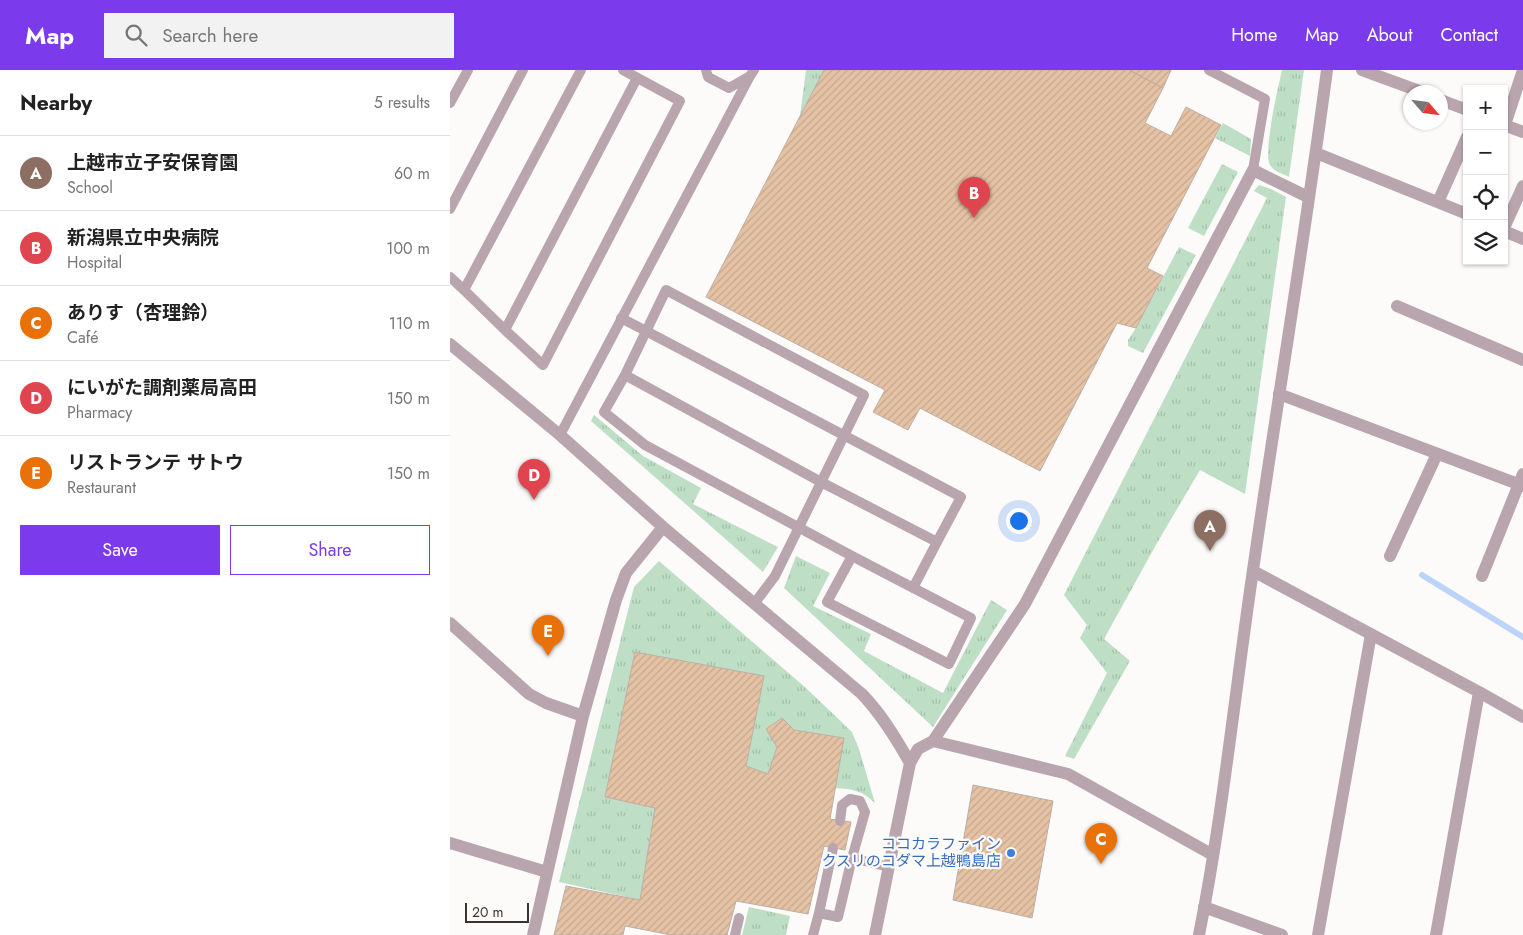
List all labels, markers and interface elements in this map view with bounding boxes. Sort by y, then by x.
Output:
search box [104,13,454,58]
text: Map [25,18,74,53]
icon: search [122,21,150,49]
text: Search here [162,22,258,49]
text: Home [1231,22,1277,48]
text: Map [1305,22,1339,48]
text: About [1367,22,1412,48]
text: Contact [1440,22,1498,48]
north arrow [1403,85,1448,130]
map controls [1463,85,1508,265]
button: + [1463,85,1508,130]
text: Nearby [20,88,92,118]
text: 5 results [374,91,430,114]
button: − [1463,130,1508,175]
text: 上越市立子安保育園 [67,149,238,176]
text: A [30,162,42,185]
text: 60 m [394,162,430,185]
button: locate [1463,175,1508,220]
text: School [67,176,113,199]
pin: B [958,177,990,218]
button: layers [1463,220,1508,265]
text: 新潟県立中央病院 [67,224,219,251]
text: B [31,237,41,260]
text: 100 m [386,237,430,260]
text: Hospital [67,251,122,274]
text: ありす（杏理鈴） [67,299,219,326]
text: C [30,312,42,335]
text: 110 m [389,312,430,335]
text: Café [67,326,98,349]
text: にいがた調剤薬局高田 [67,374,257,401]
text: D [30,387,42,410]
text: 150 m [387,387,430,410]
text: Pharmacy [67,401,132,424]
text: リストランテ サトウ [67,449,244,476]
pin: D [518,459,550,500]
text: E [31,462,41,485]
text: 150 m [387,462,430,485]
text: Restaurant [67,476,136,499]
your location [1006,508,1032,534]
pin: A [1194,510,1226,551]
button: Save [20,525,220,575]
button: Share [230,525,430,575]
pin: E [532,615,564,656]
pin: C [1085,823,1117,864]
place label: ココカラファイン クスリのコダマ上越鴨島店 [821,833,1001,872]
marker: ココカラファイン クスリのコダマ上越鴨島店 [1005,847,1017,859]
scale bar [465,900,529,923]
text: 20 m [472,902,504,922]

